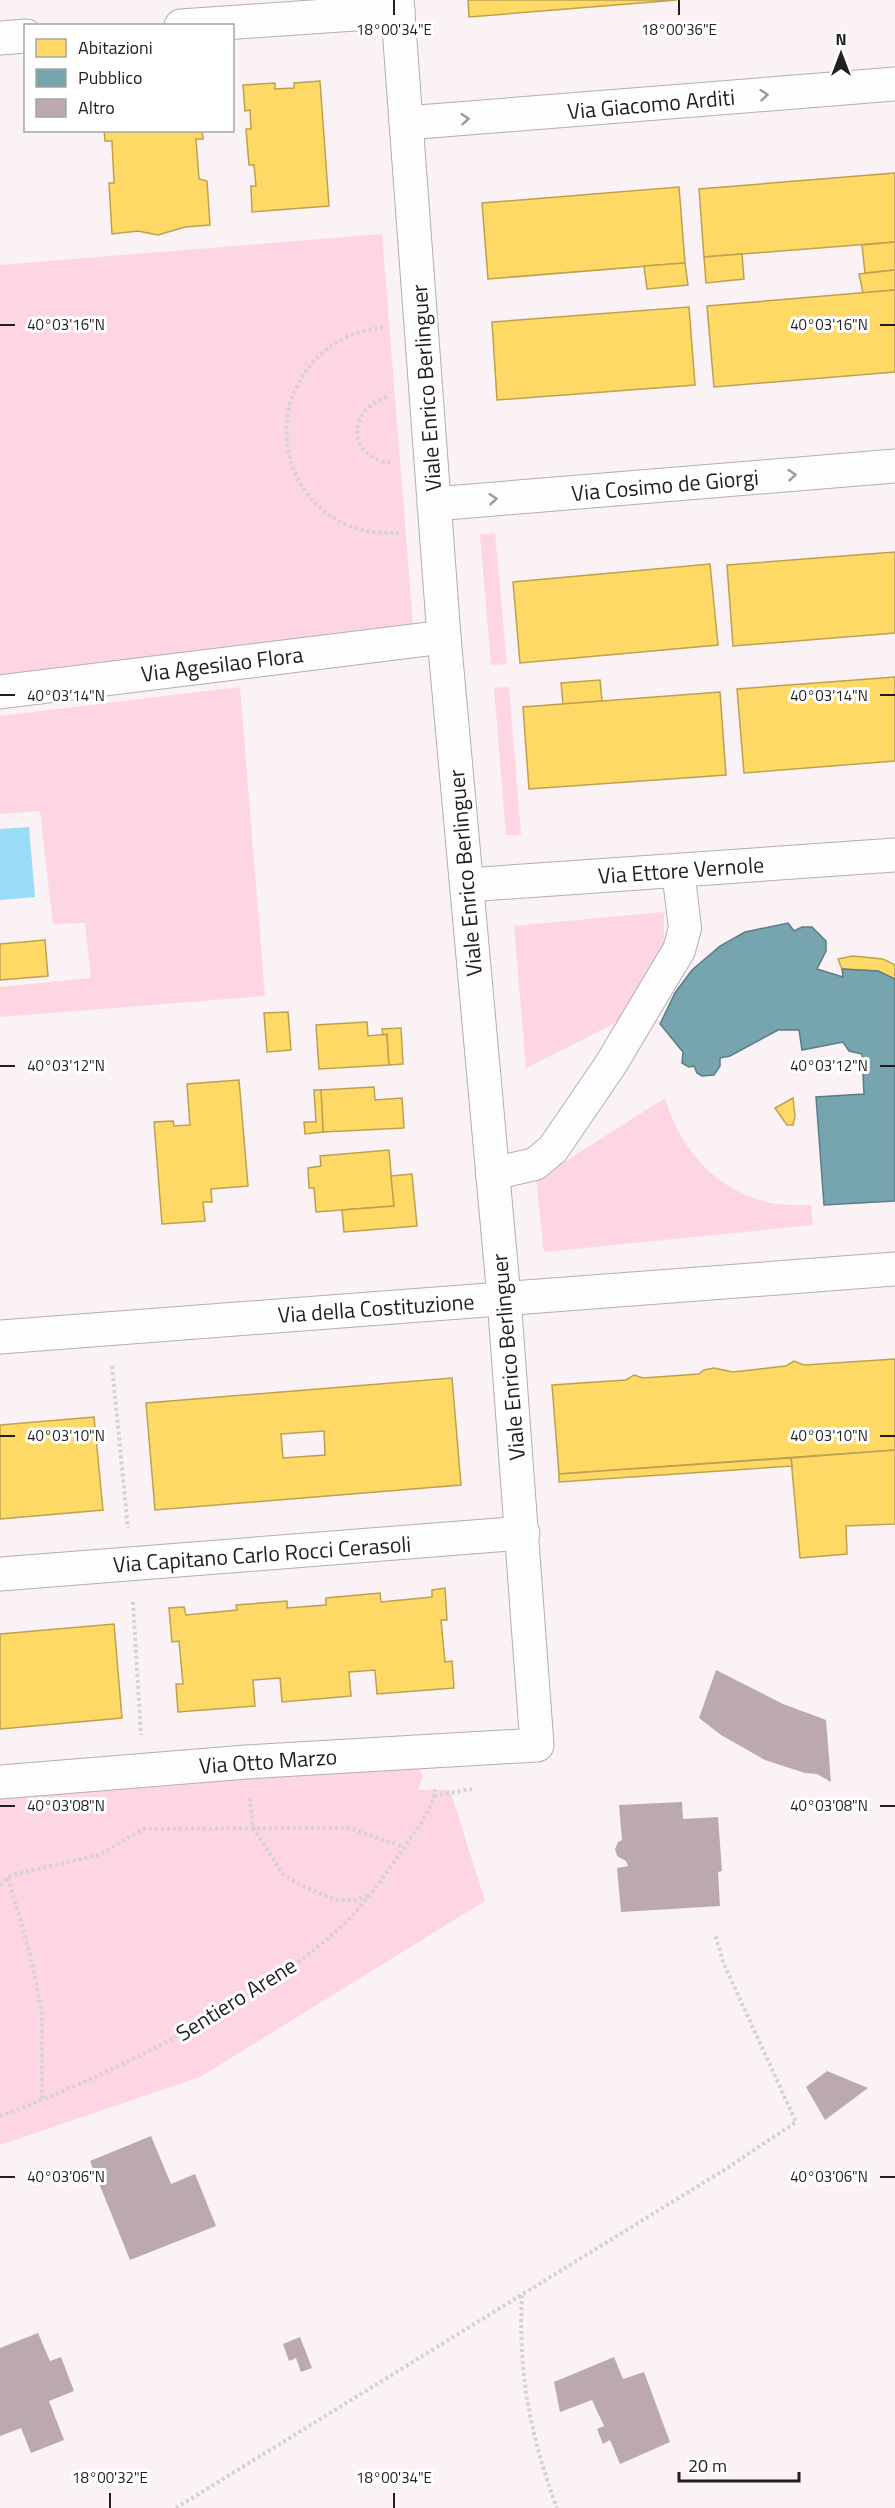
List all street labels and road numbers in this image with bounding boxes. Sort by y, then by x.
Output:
street label: Via Giacomo Arditi [566,80,736,128]
street label: Viale Enrico Berlinguer [402,283,450,493]
street label: Via Cosimo de Giorgi [570,460,760,510]
street label: Via Agesilao Flora [139,637,305,691]
street label: Viale Enrico Berlinguer [439,768,491,978]
street label: Via Ettore Vernole [597,847,765,893]
street label: Viale Enrico Berlinguer [482,1252,534,1462]
street label: Via della Costituzione [276,1284,476,1332]
street label: Via Capitano Carlo Rocci Cerasoli [112,1527,412,1581]
street label: Via Otto Marzo [198,1739,338,1783]
street label: Sentiero Arene [169,1948,303,2050]

